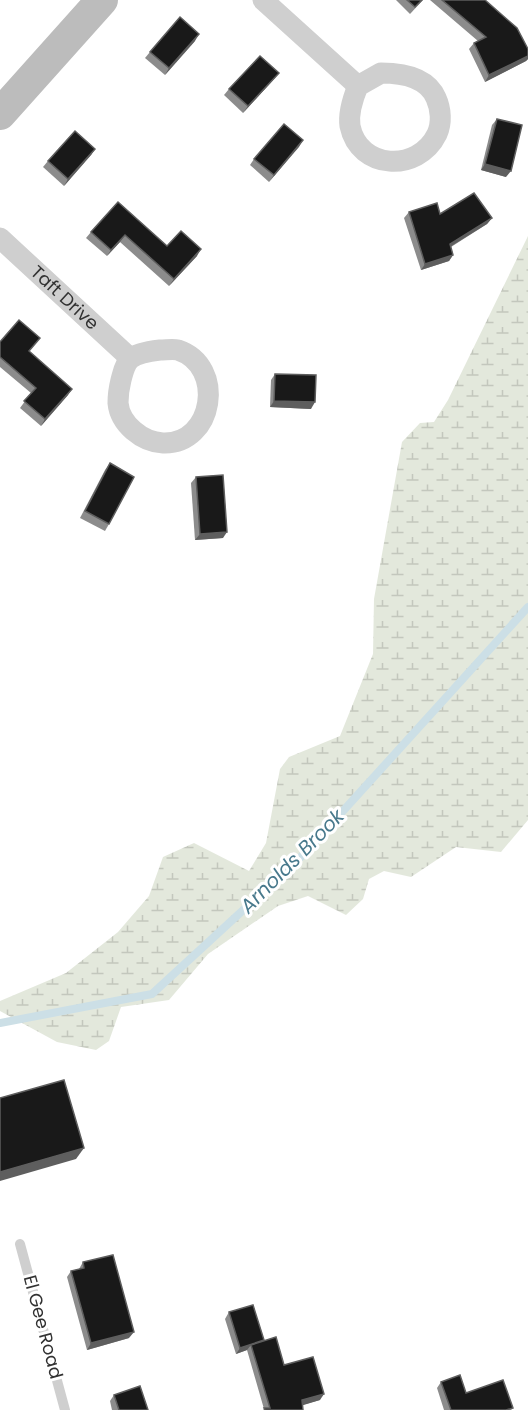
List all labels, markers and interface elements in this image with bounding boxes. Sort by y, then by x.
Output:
street label: Taft Drive [26,260,104,335]
water label: Arnolds Brook [233,801,352,920]
street label: El Gee Road [18,1272,69,1381]

